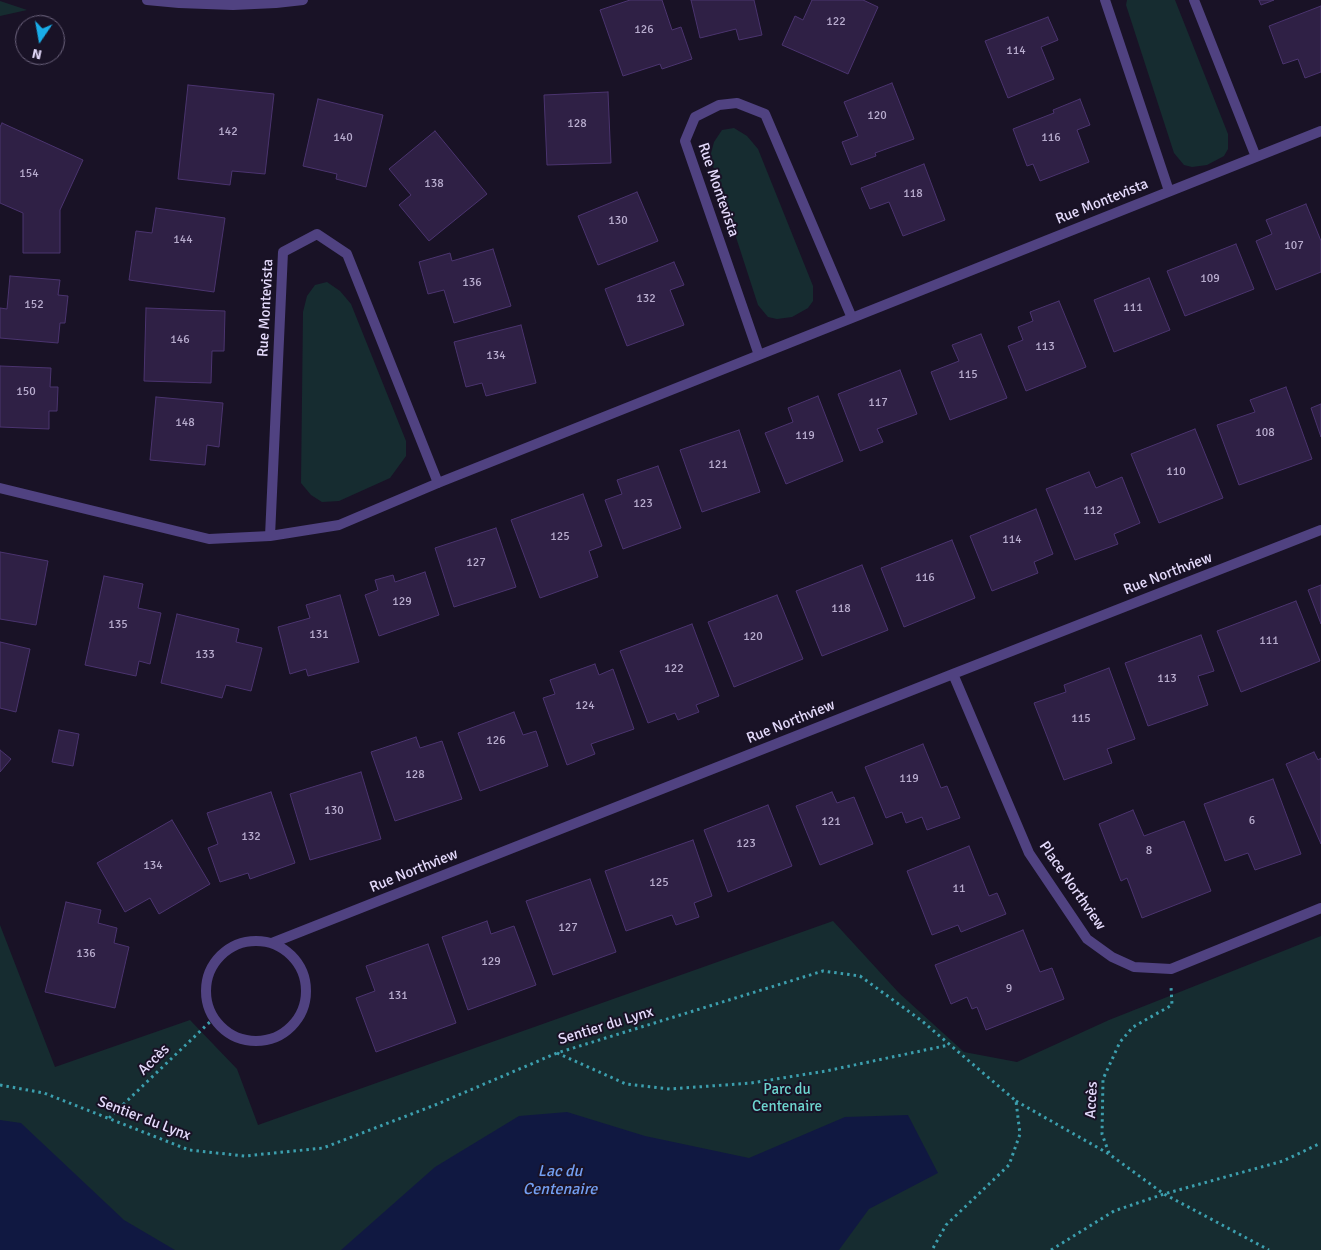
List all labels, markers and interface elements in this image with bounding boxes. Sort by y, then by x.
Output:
north arrow [15,15,65,65]
house number: 122 [826,15,846,29]
house number: 126 [634,23,654,37]
house number: 114 [1006,44,1026,58]
text: N [30,45,44,64]
house number: 120 [867,109,887,123]
house number: 128 [567,117,587,131]
house number: 142 [218,125,238,139]
house number: 140 [333,131,353,145]
house number: 116 [1041,131,1061,145]
street label: Rue Montevista [693,141,743,239]
house number: 154 [19,167,39,181]
street label: Rue Montevista [1053,175,1151,229]
house number: 138 [424,177,444,191]
house number: 118 [903,187,923,201]
house number: 130 [608,214,628,228]
house number: 144 [173,233,193,247]
house number: 107 [1284,239,1304,253]
street label: Rue Montevista [254,258,278,358]
house number: 109 [1200,272,1220,286]
house number: 136 [462,276,482,290]
house number: 132 [636,292,656,306]
house number: 152 [24,298,44,312]
house number: 111 [1123,301,1143,315]
house number: 146 [170,333,190,347]
house number: 113 [1035,340,1055,354]
house number: 134 [486,349,506,363]
house number: 115 [958,368,978,382]
house number: 150 [16,385,36,399]
house number: 117 [868,396,888,410]
house number: 148 [175,416,195,430]
house number: 108 [1255,426,1275,440]
house number: 119 [795,429,815,443]
house number: 121 [708,458,728,472]
house number: 110 [1166,465,1186,479]
house number: 123 [633,497,653,511]
house number: 112 [1083,504,1103,518]
house number: 125 [550,530,570,544]
house number: 114 [1002,533,1022,547]
street label: Rue Northview [1121,549,1215,599]
house number: 127 [466,556,486,570]
house number: 116 [915,571,935,585]
house number: 129 [392,595,412,609]
house number: 118 [831,602,851,616]
house number: 135 [108,618,128,632]
house number: 131 [309,628,329,642]
house number: 120 [743,630,763,644]
house number: 111 [1259,634,1279,648]
house number: 133 [195,648,215,662]
house number: 122 [664,662,684,676]
house number: 113 [1157,672,1177,686]
street label: Rue Northview [744,696,838,748]
house number: 124 [575,699,595,713]
house number: 115 [1071,712,1091,726]
house number: 126 [486,734,506,748]
house number: 128 [405,768,425,782]
house number: 119 [899,772,919,786]
house number: 130 [324,804,344,818]
house number: 6 [1249,814,1255,828]
house number: 121 [821,815,841,829]
house number: 132 [241,830,261,844]
house number: 123 [736,837,756,851]
street label: Place Northview [1035,838,1109,934]
house number: 8 [1146,844,1152,858]
street label: Rue Northview [367,845,461,897]
house number: 134 [143,859,163,873]
house number: 125 [649,876,669,890]
house number: 11 [953,882,965,896]
house number: 127 [558,921,578,935]
house number: 136 [76,947,96,961]
house number: 129 [481,955,501,969]
house number: 9 [1006,982,1012,996]
house number: 131 [388,989,408,1003]
street label: Sentier du Lynx [556,1003,656,1049]
street label: Accès [134,1041,174,1079]
park label: Parc du Centenaire [752,1081,822,1116]
street label: Accès [1082,1081,1102,1119]
street label: Sentier du Lynx [95,1093,193,1145]
water label: Lac du Centenaire [523,1162,597,1200]

